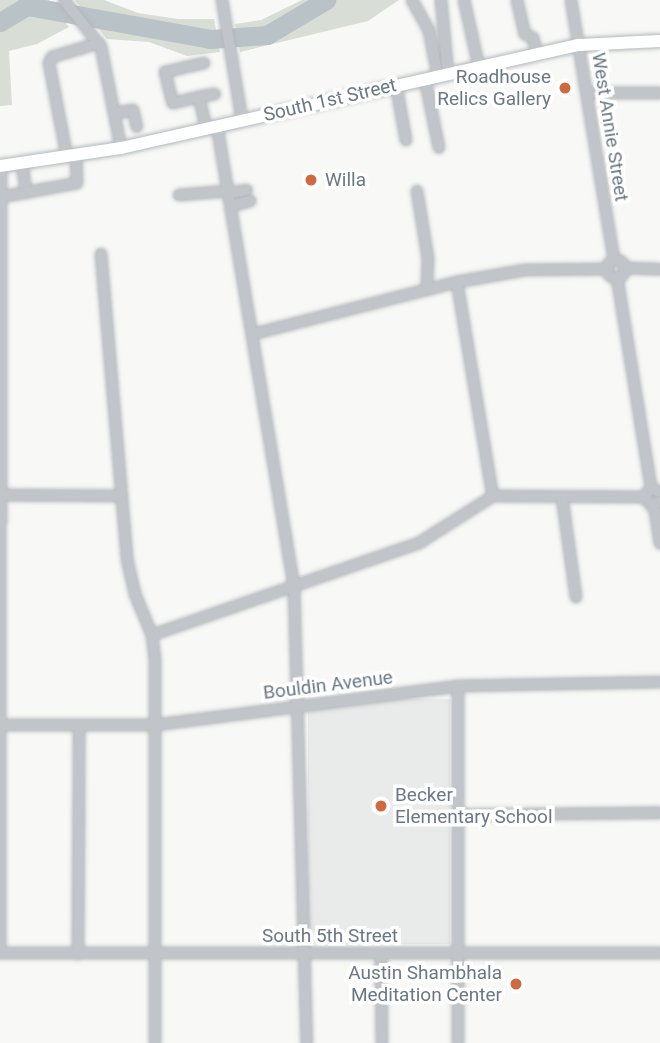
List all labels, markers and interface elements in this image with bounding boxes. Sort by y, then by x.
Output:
street label: West Annie Street [587,51,633,203]
place label: Roadhouse Relics Gallery [437,66,551,110]
street label: South 1st Street [261,74,399,126]
marker: Roadhouse Relics Gallery [557,80,573,96]
place label: Willa [325,169,366,191]
marker: Willa [303,172,319,188]
street label: Bouldin Avenue [262,666,394,704]
place label: Becker Elementary School [395,784,553,828]
marker: Becker Elementary School [373,798,389,814]
street label: South 5th Street [262,925,398,947]
place label: Austin Shambhala Meditation Center [348,962,502,1006]
marker: Austin Shambhala Meditation Center [508,976,524,992]

